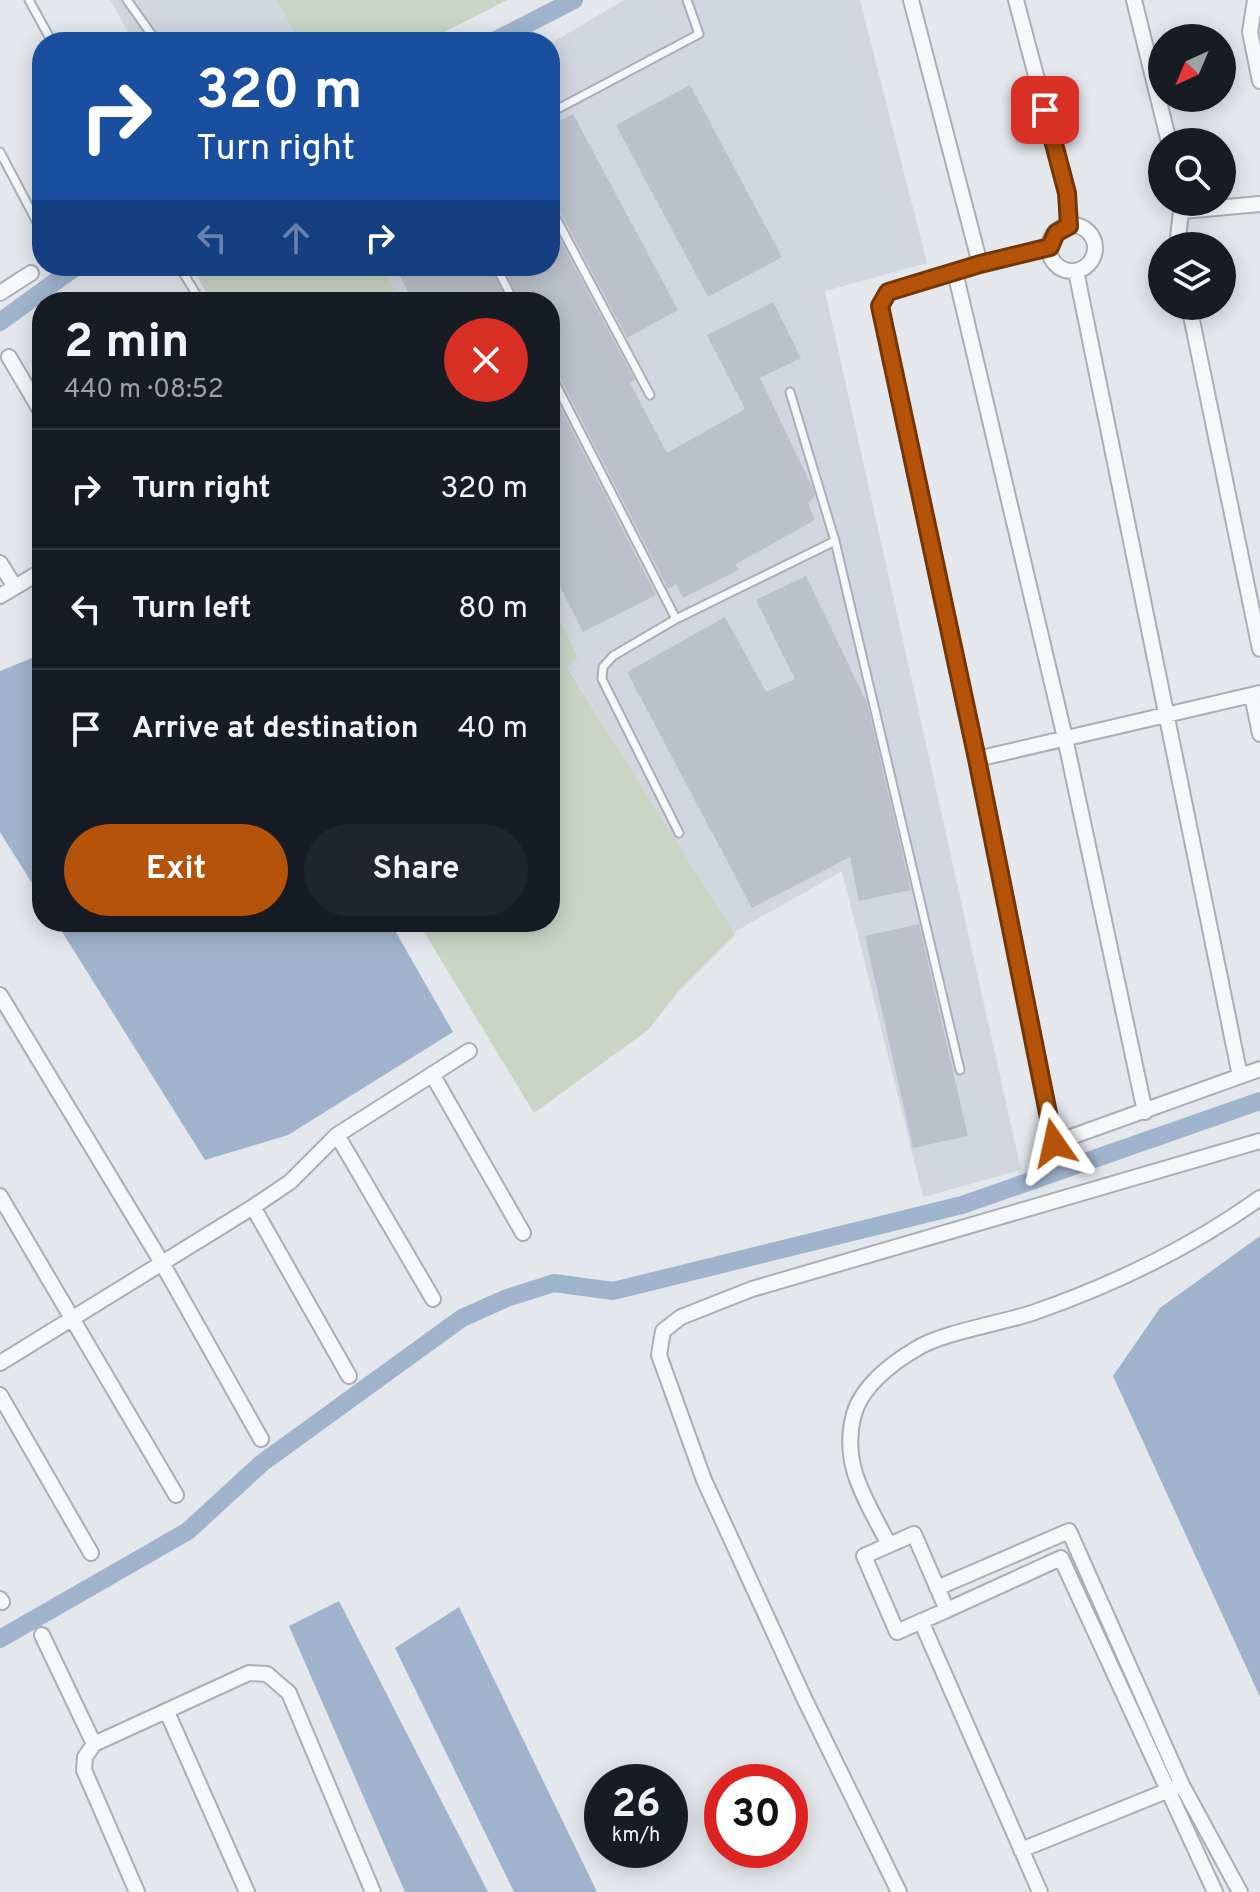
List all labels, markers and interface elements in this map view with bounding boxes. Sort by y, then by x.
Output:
north arrow [1148,24,1236,112]
map controls [1148,24,1236,320]
text: 320 m [196,58,363,128]
icon: right [64,64,168,168]
pin [1011,76,1079,144]
icon: arrive [1023,88,1067,132]
text: Turn right [196,127,355,173]
button: search [1148,128,1236,216]
icon: left [190,216,234,260]
icon: ahead [274,216,318,260]
icon: right [358,216,402,260]
button: layers [1148,232,1236,320]
text: 2 min [64,314,189,374]
button: close [444,318,528,402]
text: 440 m · 08:52 [64,374,224,407]
icon: right [64,467,108,511]
text: Turn right [132,471,270,508]
text: 320 m [440,471,528,508]
icon: left [64,587,108,631]
text: Turn left [132,591,252,628]
text: 80 m [458,591,528,628]
icon: arrive [64,707,108,751]
text: Arrive at destination [132,711,418,748]
text: 40 m [458,711,528,748]
button: Exit [64,824,288,916]
button: Share [304,824,528,916]
position arrow [1012,1101,1096,1185]
speed limit sign: 30 [704,1764,808,1868]
text: 26 [611,1781,661,1831]
text: km/h [612,1823,660,1849]

